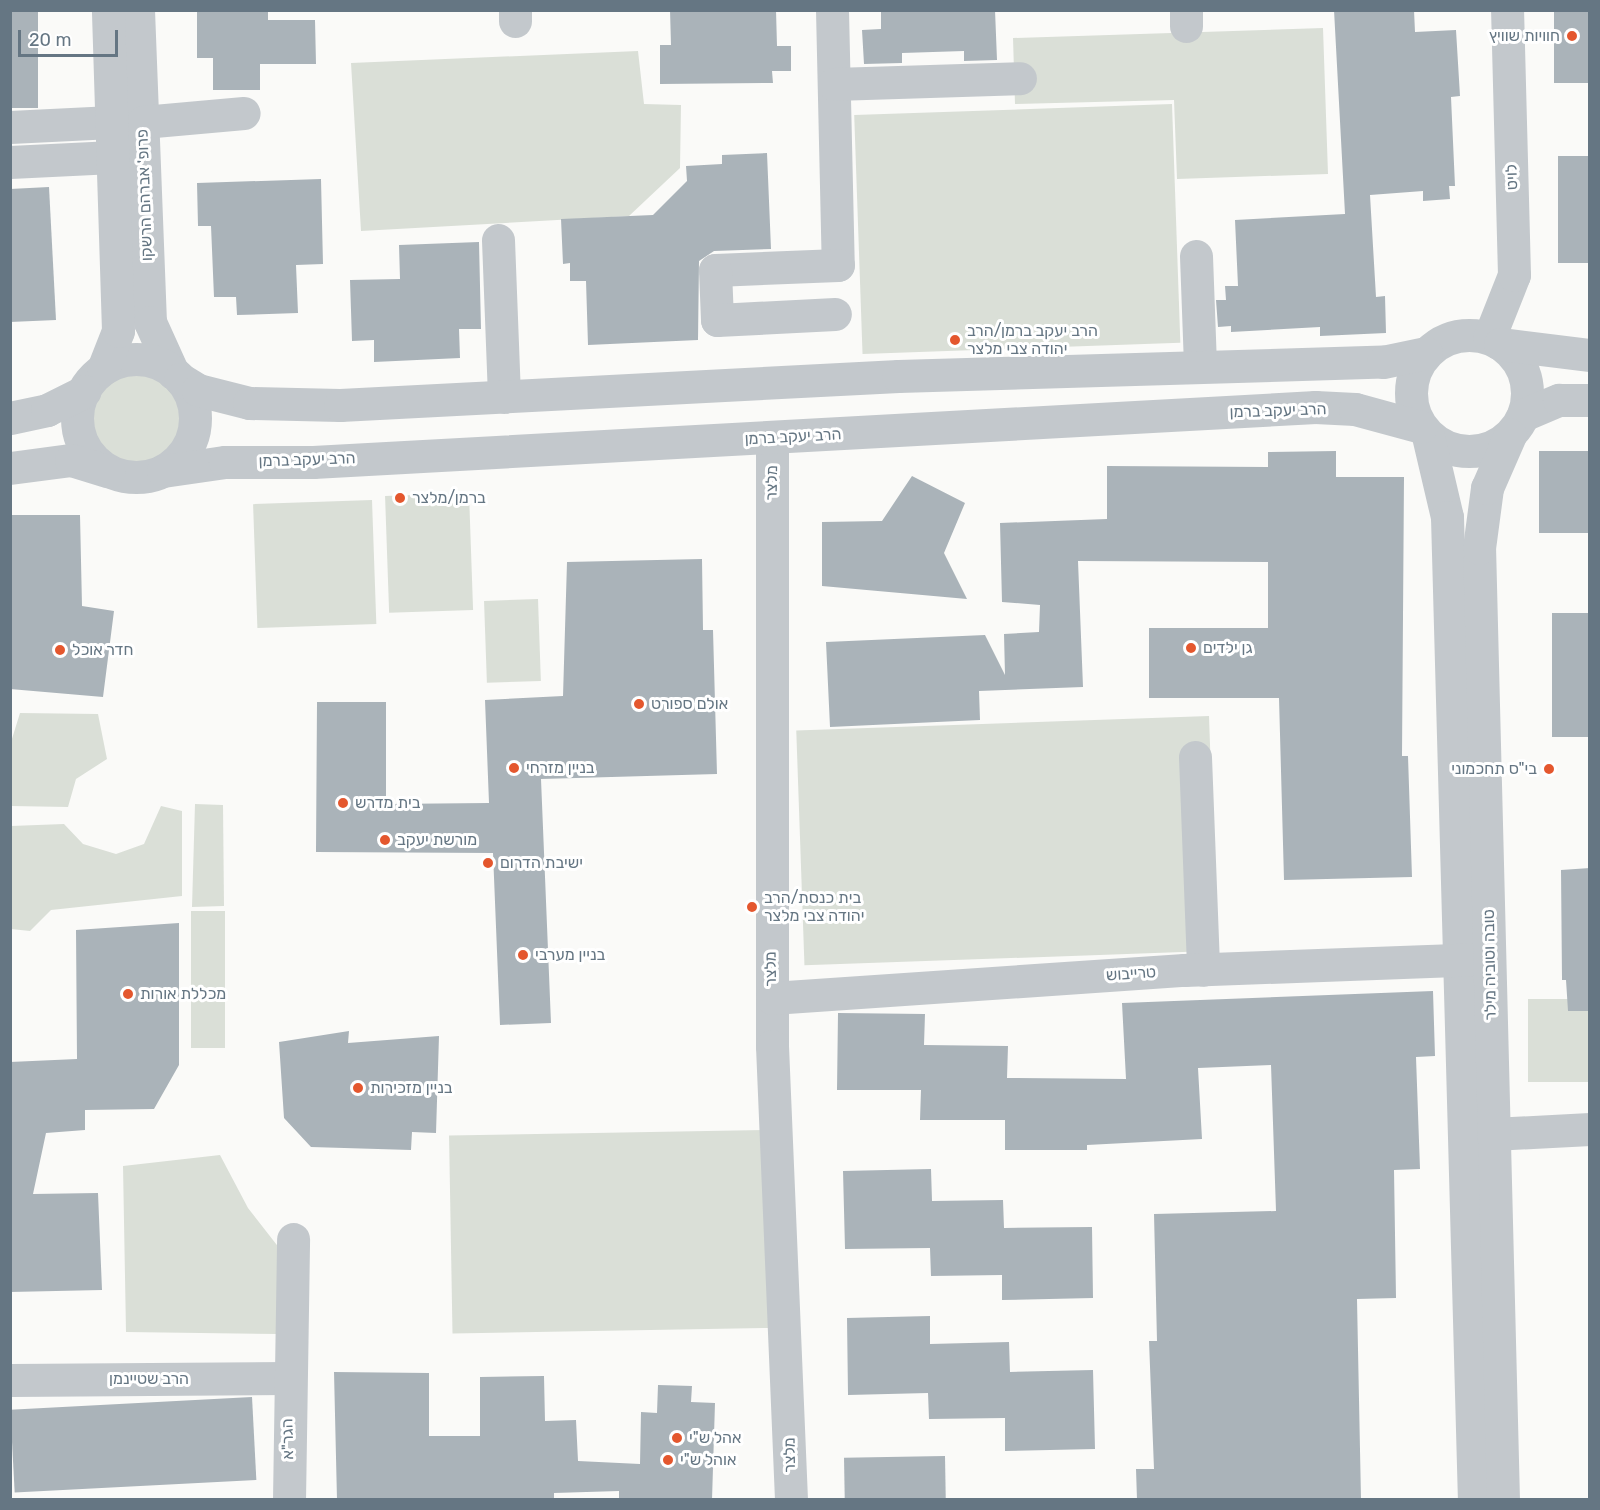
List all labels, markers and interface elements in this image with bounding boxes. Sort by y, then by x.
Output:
scale bar [21,18,122,56]
place label: חוויות שוויץ [1489,26,1560,46]
text: 20 m [29,29,71,51]
marker: חוויות שוויץ [1565,29,1579,43]
street label: פרופ' אברהם הרשקו [133,129,157,261]
street label: לויט [1502,164,1522,190]
place label: הרב יעקב ברמן/הרב יהודה צבי מלצר [967,321,1098,359]
marker: הרב יעקב ברמן/הרב יהודה צבי מלצר [948,333,962,347]
street label: הרב יעקב ברמן [1229,400,1327,422]
street label: הרב יעקב ברמן [744,425,842,449]
street label: הרב יעקב ברמן [258,449,356,471]
street label: מלצר [762,465,782,501]
place label: ברמן/מלצר [412,488,486,508]
marker: ברמן/מלצר [393,491,407,505]
place label: גן ילדים [1203,638,1253,658]
place label: חדר אוכל [72,640,134,660]
marker: גן ילדים [1184,641,1198,655]
marker: חדר אוכל [53,643,67,657]
place label: אולם ספורט [651,694,728,714]
marker: אולם ספורט [632,697,646,711]
place label: בניין מזרחי [526,758,594,778]
place label: בי"ס תחכמוני [1451,759,1537,779]
marker: בניין מזרחי [507,761,521,775]
marker: בי"ס תחכמוני [1542,762,1556,776]
place label: בית מדרש [355,793,420,813]
marker: בית מדרש [336,796,350,810]
place label: מורשת יעקב [397,830,477,850]
marker: מורשת יעקב [378,833,392,847]
place label: ישיבת הדרום [500,853,583,873]
marker: ישיבת הדרום [481,856,495,870]
place label: בית כנסת/הרב יהודה צבי מלצר [764,888,864,926]
marker: בית כנסת/הרב יהודה צבי מלצר [745,900,759,914]
street label: טובה וטוביה מילר [1479,909,1501,1021]
place label: בניין מערבי [535,945,605,965]
marker: בניין מערבי [516,948,530,962]
street label: מלצר [761,951,781,987]
street label: טרייבוש [1105,963,1157,985]
place label: מכללת אורות [140,984,226,1004]
marker: מכללת אורות [121,987,135,1001]
place label: בניין מזכירות [370,1078,452,1098]
marker: בניין מזכירות [351,1081,365,1095]
street label: הרב שטיינמן [109,1369,189,1389]
street label: הגר"א [278,1418,298,1460]
place label: אהל ש"י [689,1428,742,1448]
marker: אהל ש"י [670,1431,684,1445]
street label: מלצר [780,1437,800,1473]
place label: אוהל ש"י [680,1450,737,1470]
marker: אוהל ש"י [661,1453,675,1467]

